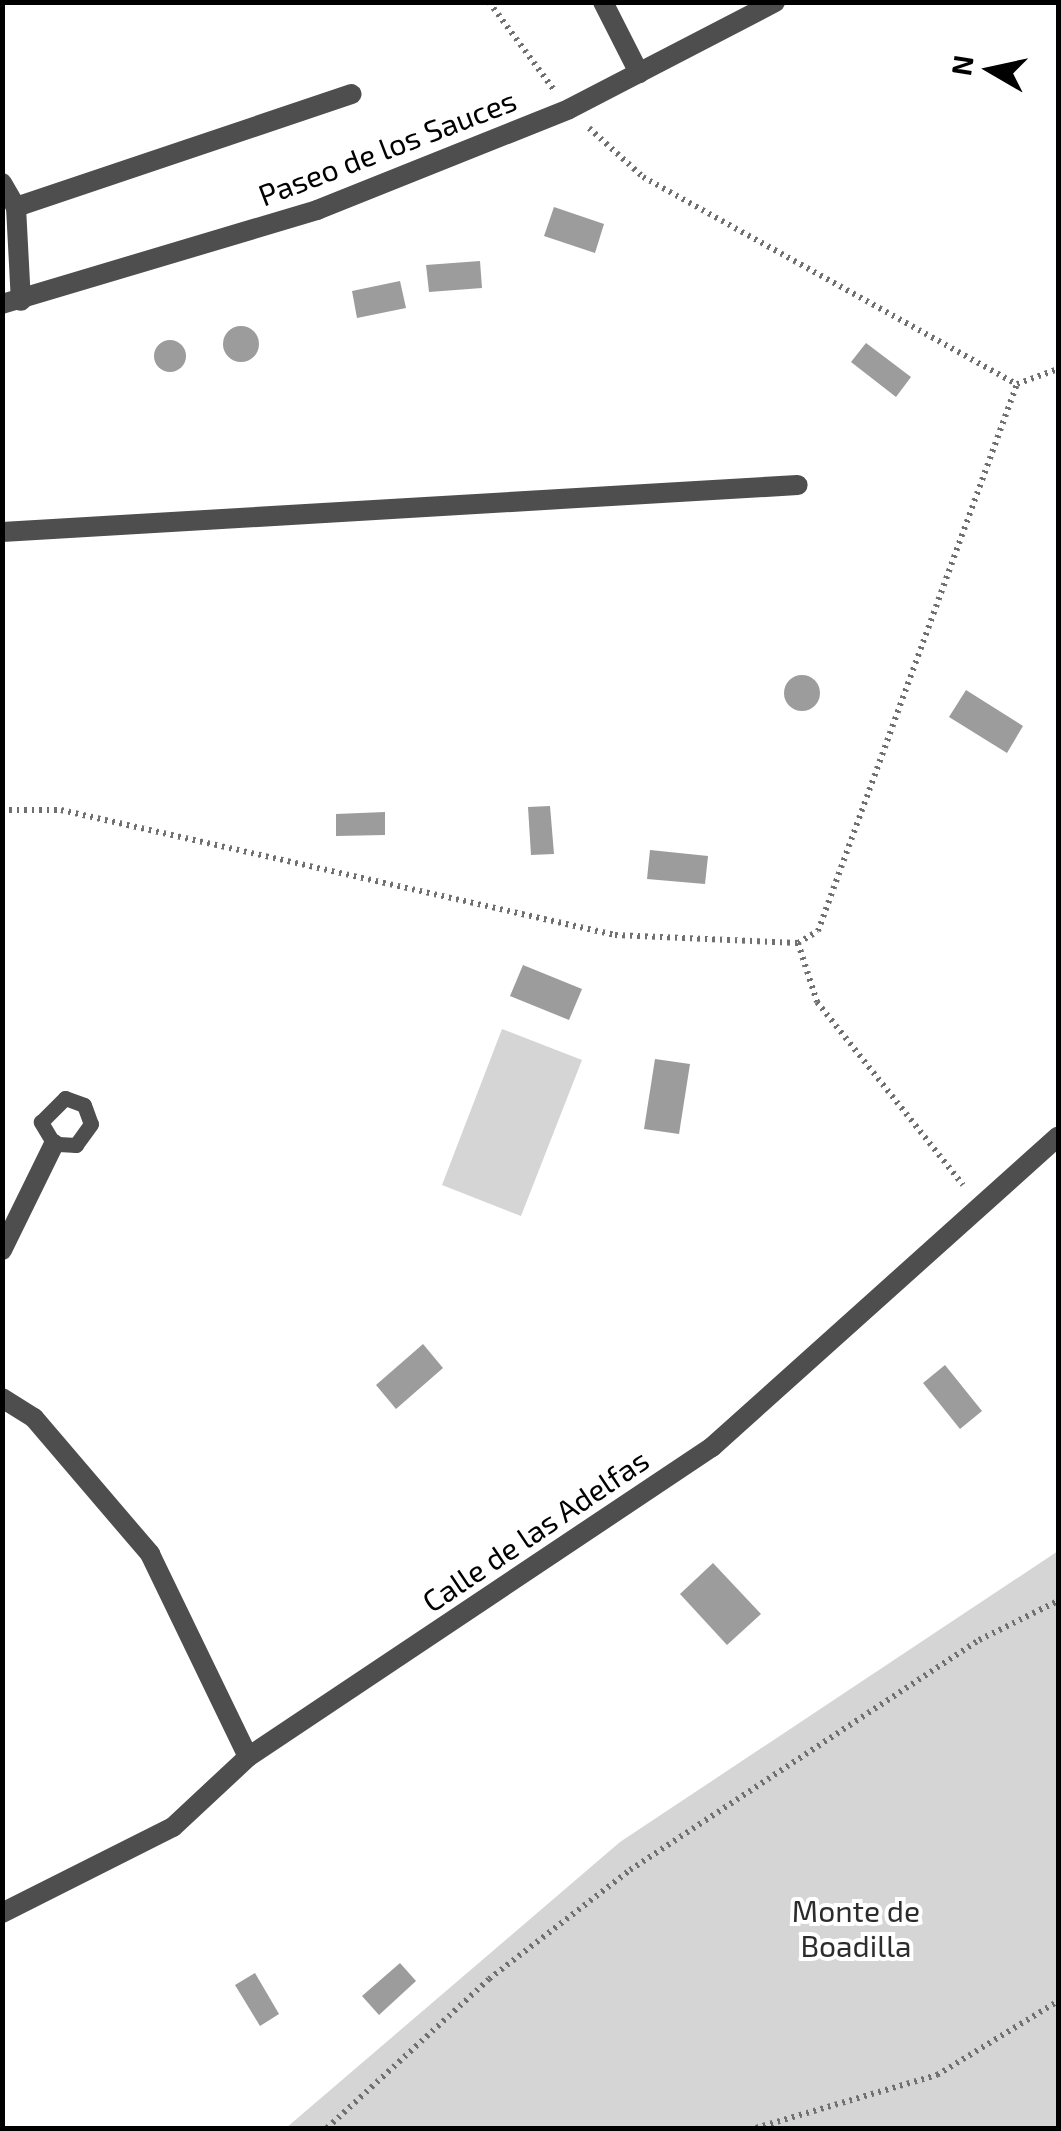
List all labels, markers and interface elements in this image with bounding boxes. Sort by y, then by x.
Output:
north arrow [941,20,1041,120]
text: N [943,53,980,78]
street label: Paseo de los Sauces [253,81,521,213]
street label: Calle de las Adelfas [415,1441,655,1619]
park label: Monte de Boadilla [792,1892,920,1962]

